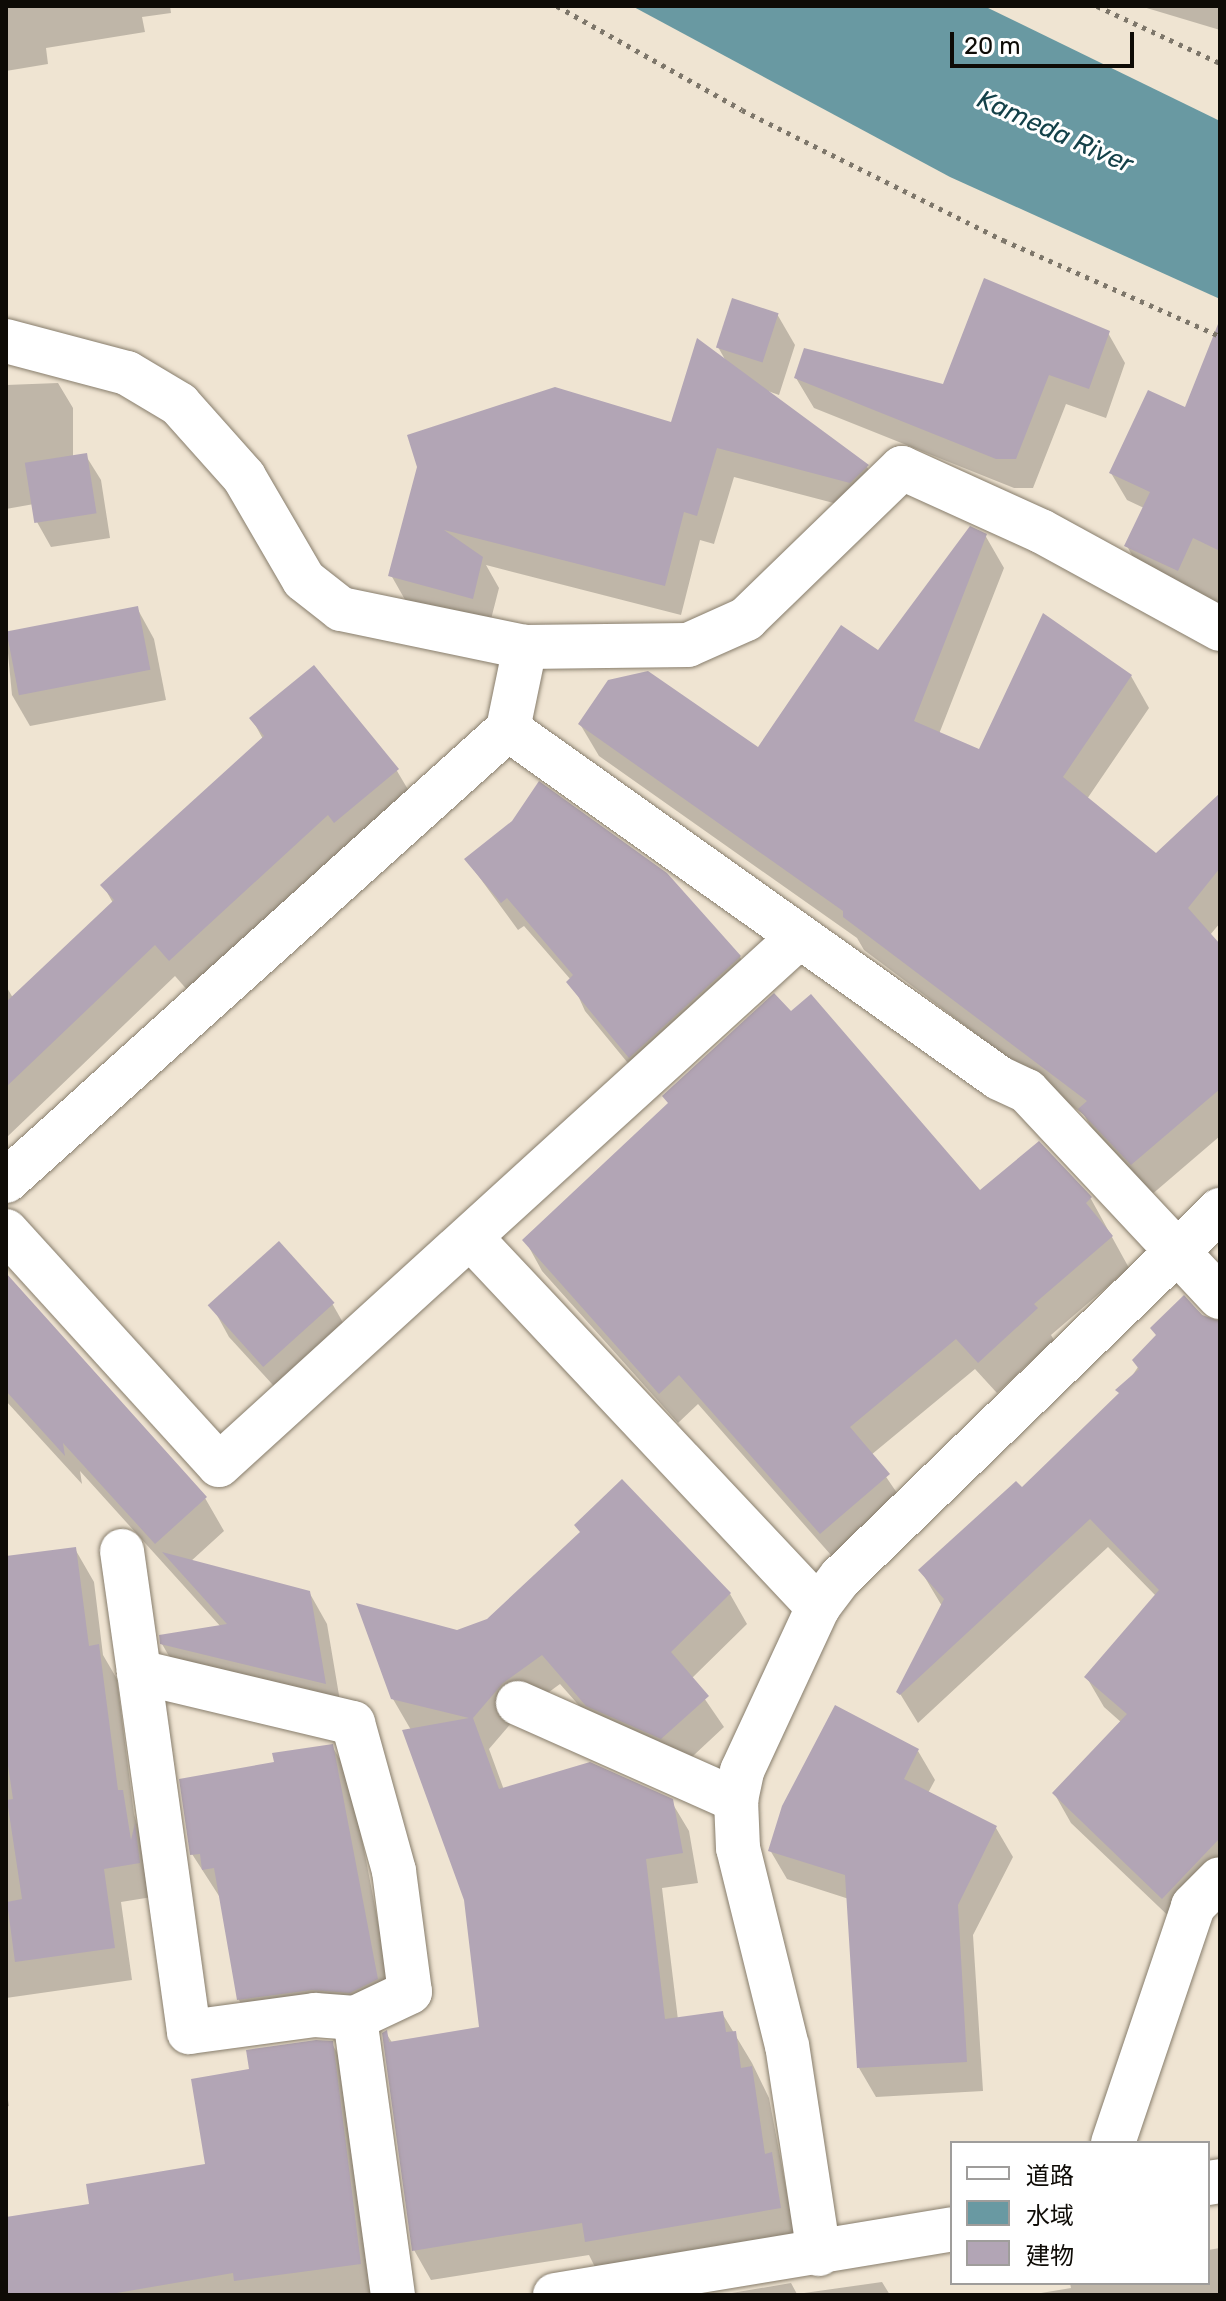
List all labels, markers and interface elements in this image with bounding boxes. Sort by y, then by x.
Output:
scale bar [954,16,1138,66]
text: 20 m [964,32,1021,60]
water label: Kameda River [972,84,1138,180]
legend [950,2141,1210,2285]
text: 道路 [1026,2162,1074,2190]
text: 水域 [1026,2202,1074,2230]
text: 建物 [1026,2242,1074,2270]

